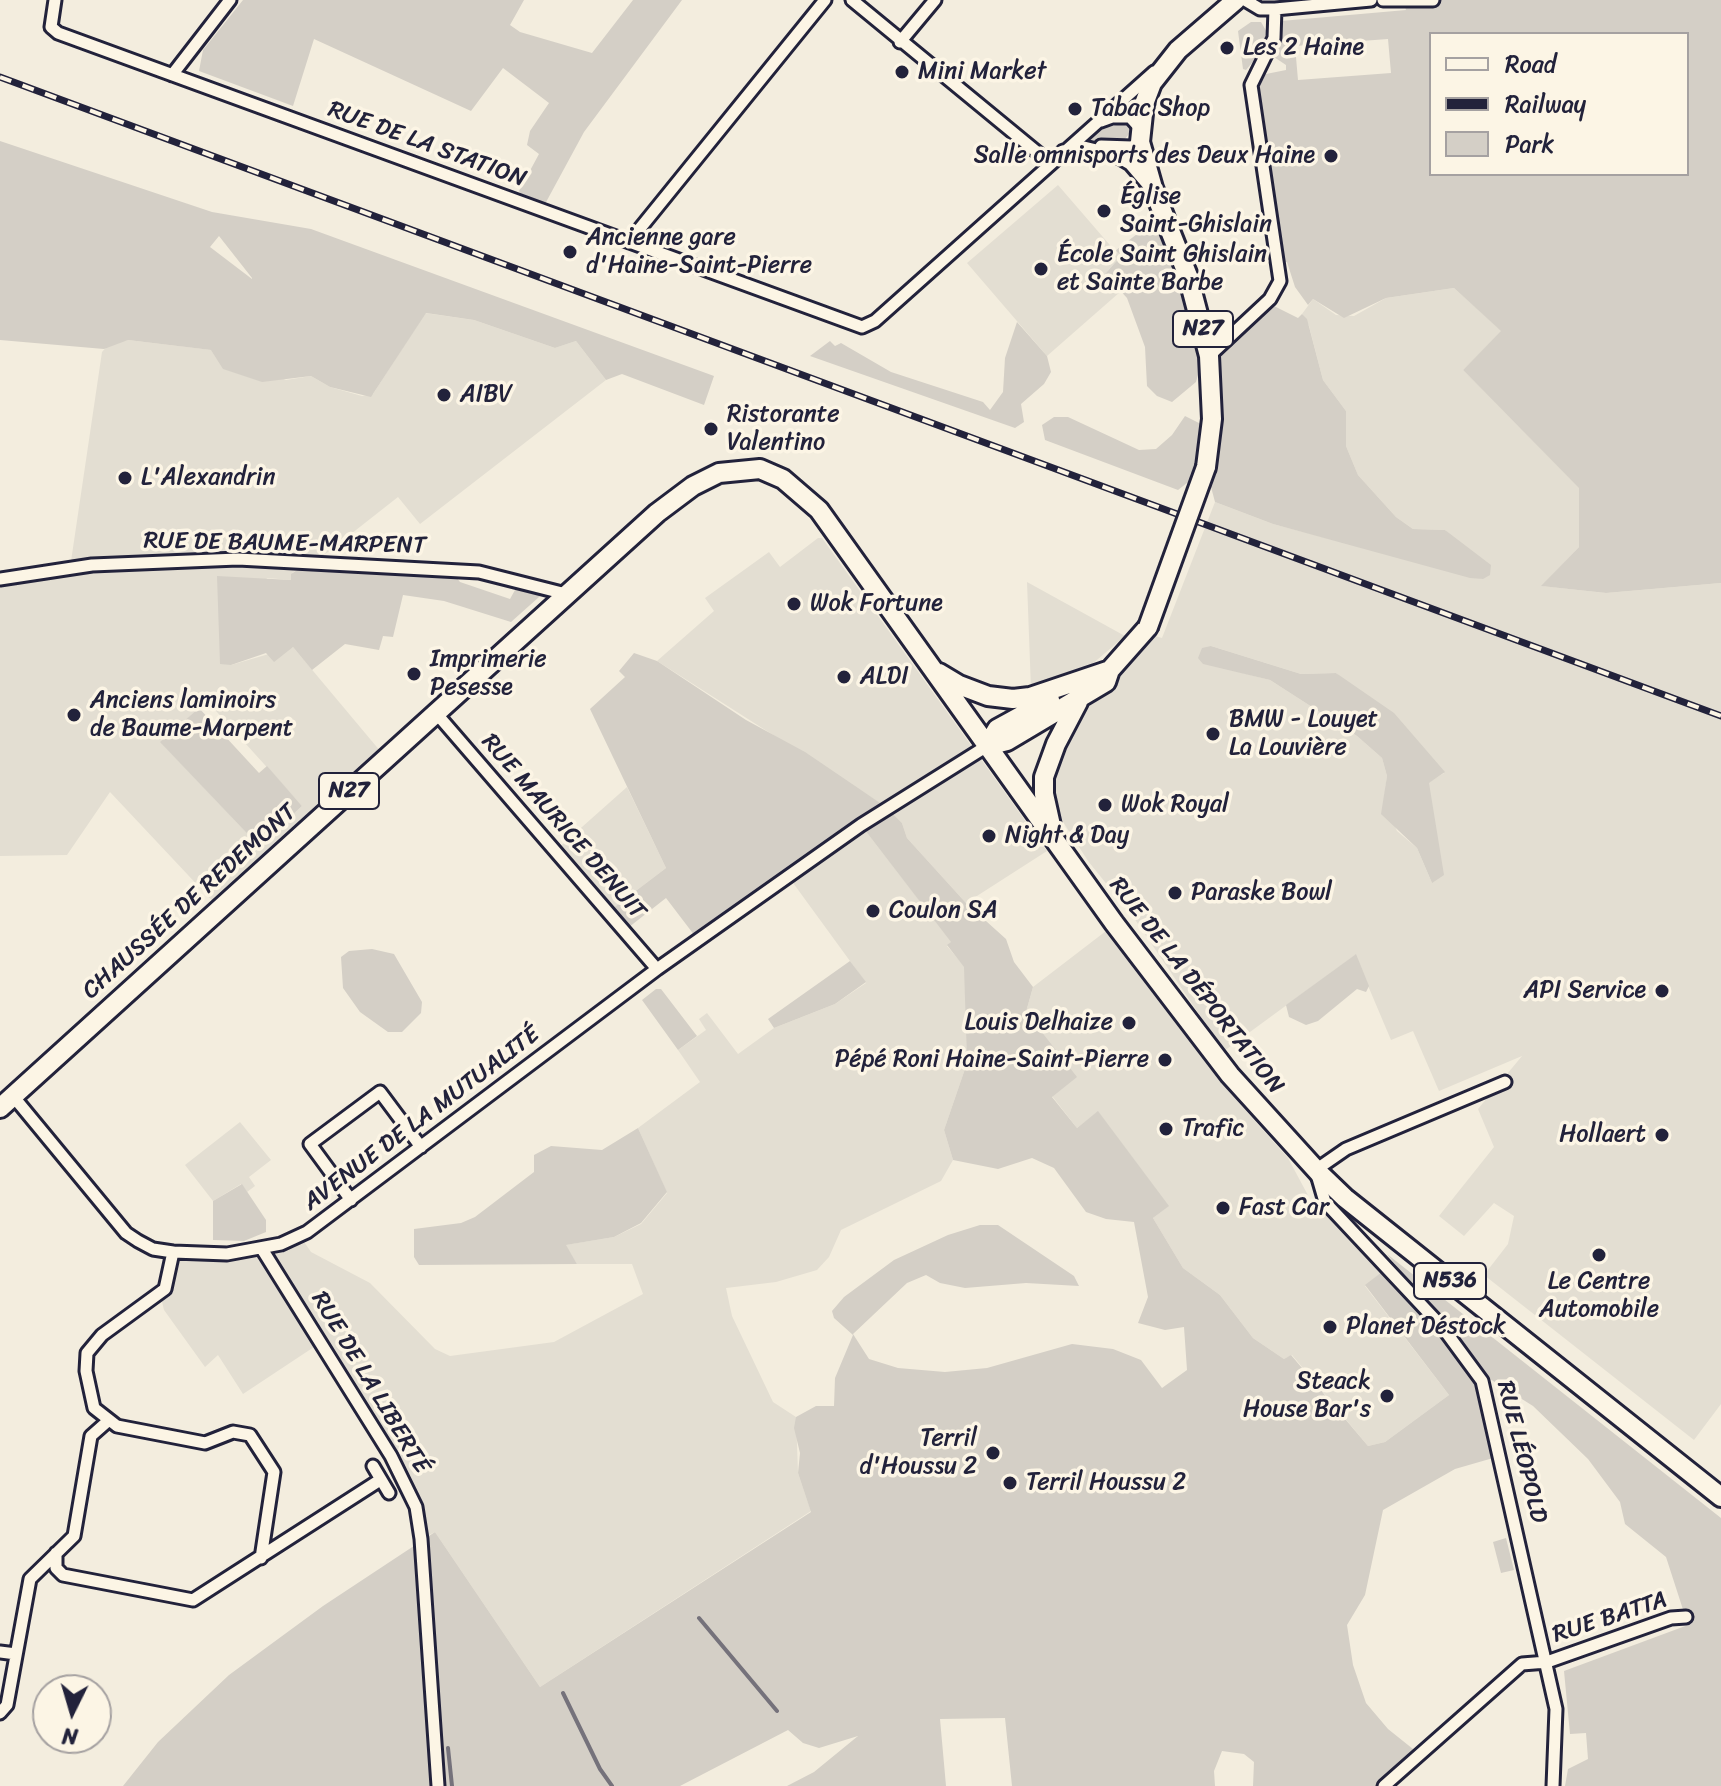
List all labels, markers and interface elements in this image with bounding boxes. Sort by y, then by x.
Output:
legend [1429,32,1689,176]
place label: Les 2 Haine [1243,34,1364,62]
marker: Les 2 Haine [1218,39,1236,57]
text: Road [1505,43,1556,85]
place label: Mini Market [918,58,1046,86]
marker: Mini Market [893,63,911,81]
text: Railway [1505,83,1586,125]
place label: Tabac Shop [1091,95,1210,123]
street label: RUE DE LA STATION [324,96,530,194]
marker: Tabac Shop [1066,100,1084,118]
text: Park [1505,123,1554,165]
place label: Salle omnisports des Deux Haine [974,142,1315,170]
marker: Salle omnisports des Deux Haine [1322,147,1340,165]
place label: Église Saint-Ghislain [1120,183,1272,239]
marker: Église Saint-Ghislain [1095,202,1113,220]
place label: Ancienne gare d'Haine-Saint-Pierre [586,224,812,280]
place label: École Saint Ghislain et Sainte Barbe [1057,241,1267,297]
marker: Ancienne gare d'Haine-Saint-Pierre [561,243,579,261]
marker: École Saint Ghislain et Sainte Barbe [1032,260,1050,278]
road number: N27 [1173,311,1233,347]
place label: AIBV [460,381,513,409]
marker: AIBV [435,386,453,404]
place label: Ristorante Valentino [727,401,840,457]
marker: Ristorante Valentino [702,420,720,438]
place label: L'Alexandrin [141,464,275,492]
marker: L'Alexandrin [116,469,134,487]
street label: RUE DE BAUME-MARPENT [143,527,427,561]
place label: Wok Fortune [810,590,943,618]
marker: Wok Fortune [785,595,803,613]
place label: Imprimerie Pesesse [430,646,547,702]
place label: ALDI [860,663,909,691]
marker: Imprimerie Pesesse [405,665,423,683]
marker: ALDI [835,668,853,686]
place label: Anciens laminoirs de Baume-Marpent [90,687,293,743]
marker: Anciens laminoirs de Baume-Marpent [65,706,83,724]
place label: BMW - Louyet La Louvière [1229,706,1378,762]
marker: BMW - Louyet La Louvière [1204,725,1222,743]
street label: RUE MAURICE DENUIT [475,728,651,926]
road number: N27 [319,773,379,809]
place label: Wok Royal [1121,791,1229,819]
marker: Wok Royal [1096,796,1114,814]
street label: CHAUSSÉE DE REDEMONT [77,798,303,1006]
place label: Night & Day [1005,822,1129,850]
marker: Night & Day [980,827,998,845]
street label: RUE DE LA DÉPORTATION [1102,872,1290,1100]
place label: Paraske Bowl [1191,879,1332,907]
marker: Paraske Bowl [1166,884,1184,902]
place label: Coulon SA [889,897,998,925]
marker: Coulon SA [864,902,882,920]
place label: API Service [1523,977,1646,1005]
marker: API Service [1653,982,1671,1000]
place label: Louis Delhaize [964,1009,1113,1037]
marker: Louis Delhaize [1120,1014,1138,1032]
street label: AVENUE DE LA MUTUALITÉ [298,1021,546,1217]
place label: Pépé Roni Haine-Saint-Pierre [835,1046,1149,1074]
marker: Pépé Roni Haine-Saint-Pierre [1156,1051,1174,1069]
place label: Trafic [1182,1115,1245,1143]
marker: Trafic [1157,1120,1175,1138]
place label: Hollaert [1559,1121,1646,1149]
marker: Hollaert [1653,1126,1671,1144]
place label: Fast Car [1239,1194,1329,1222]
marker: Fast Car [1214,1199,1232,1217]
marker: Le Centre Automobile [1590,1246,1608,1264]
road number: N536 [1414,1263,1486,1299]
place label: Le Centre Automobile [1539,1268,1659,1324]
street label: RUE DE LA LIBERTÉ [304,1287,436,1479]
place label: Planet Déstock [1346,1313,1506,1341]
marker: Planet Déstock [1321,1318,1339,1336]
place label: Steack House Bar's [1243,1368,1371,1424]
street label: RUE LÉOPOLD [1489,1378,1553,1526]
marker: Steack House Bar's [1378,1387,1396,1405]
place label: Terril d'Houssu 2 [859,1425,977,1481]
marker: Terril d'Houssu 2 [984,1444,1002,1462]
place label: Terril Houssu 2 [1026,1469,1186,1497]
marker: Terril Houssu 2 [1001,1474,1019,1492]
street label: RUE BATTA [1549,1586,1671,1650]
north arrow [32,1674,112,1754]
text: N [61,1716,79,1757]

